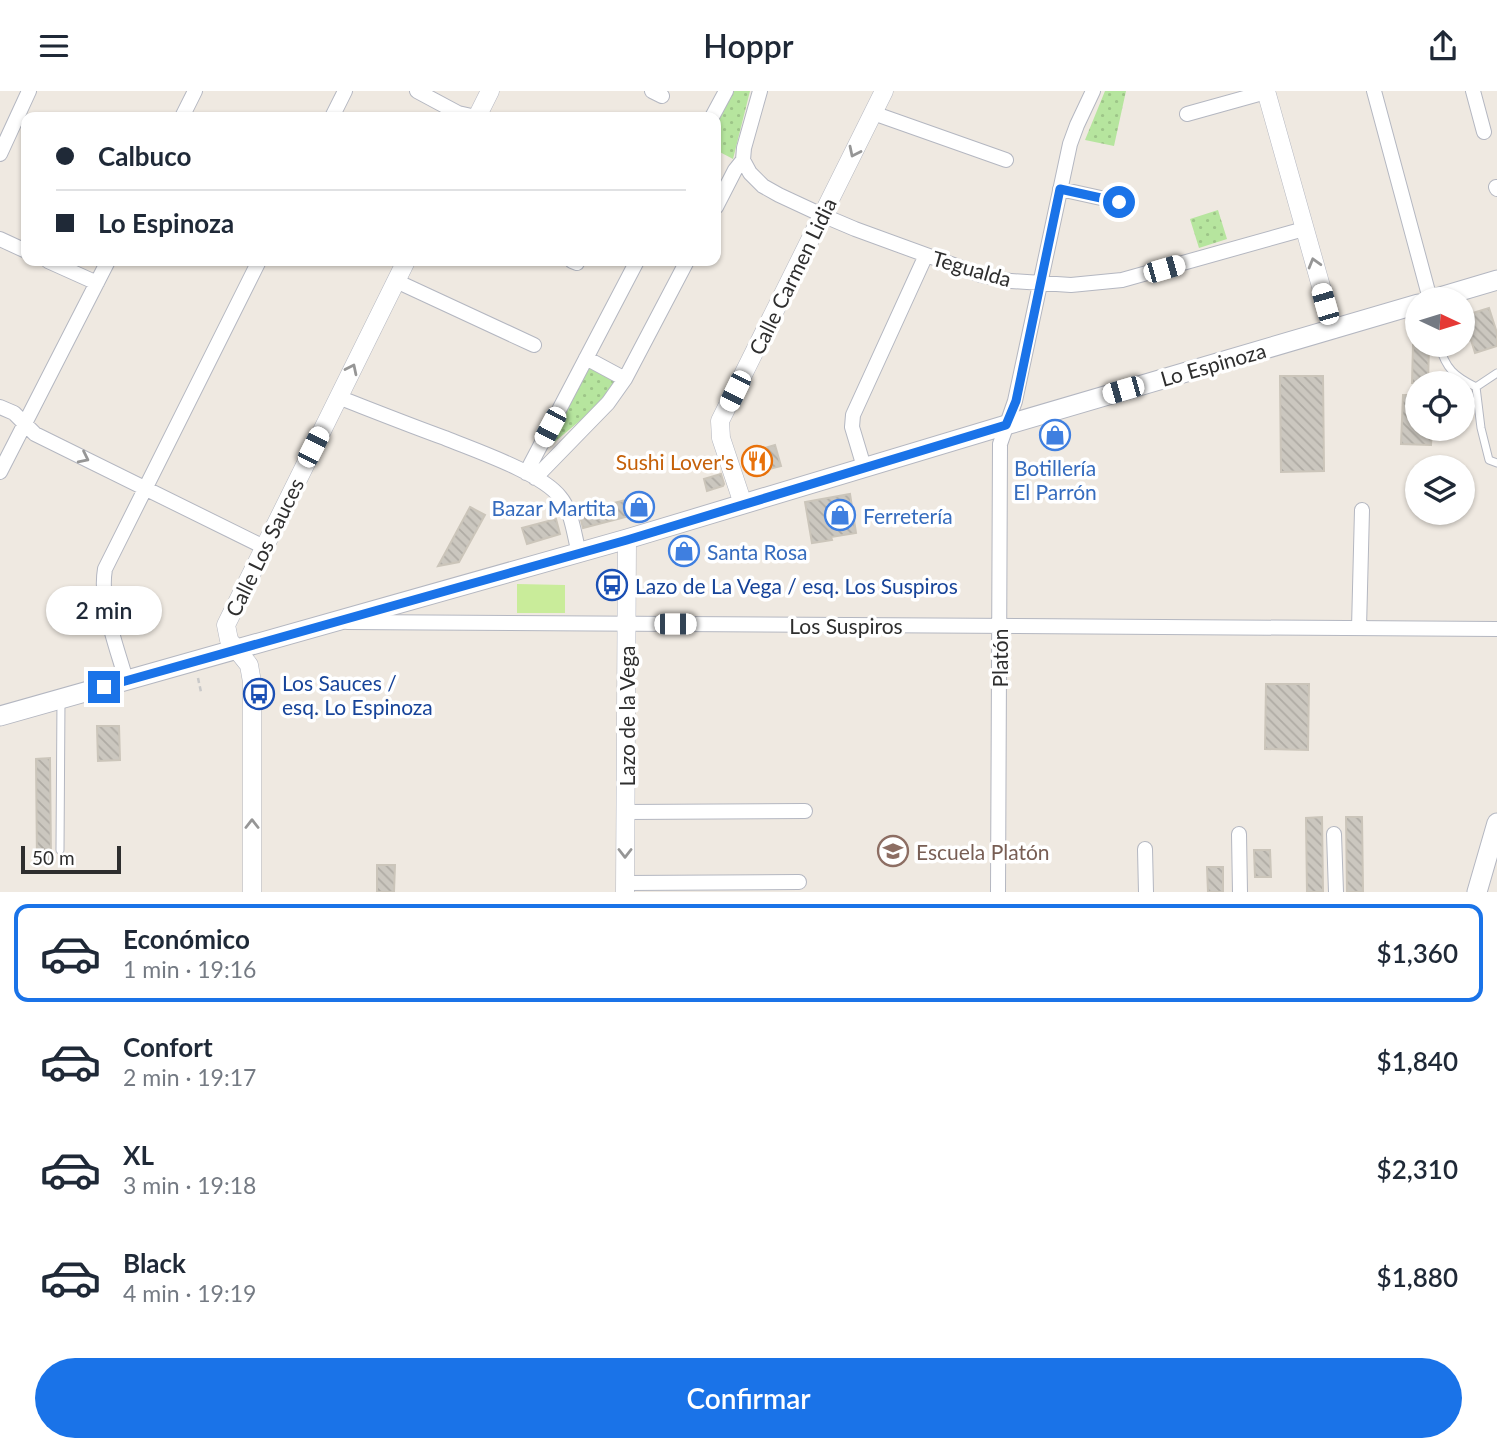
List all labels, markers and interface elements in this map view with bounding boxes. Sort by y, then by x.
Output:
text: Hoppr [703,26,794,65]
icon: menu [35,27,73,65]
icon: share [1424,27,1462,65]
text: Calbuco [98,140,192,172]
one-way arrow [848,145,862,157]
route start [1103,186,1135,218]
street label: Calle Carmen Lidia [743,193,841,359]
text: Lo Espinoza [98,207,234,239]
street label: Tegualda [930,245,1014,291]
car [1141,253,1188,285]
one-way arrow [1308,257,1322,269]
car [1310,281,1341,327]
north arrow [1405,287,1475,357]
map controls [1405,287,1475,525]
street label: Lo Espinoza [1157,337,1269,391]
one-way arrow [344,364,358,376]
car [717,368,754,414]
button: locate [1405,371,1475,441]
car [1100,374,1147,406]
car [531,404,570,450]
shop icon: Botillería El Parrón [1038,418,1072,452]
car [295,424,332,470]
restaurant icon: Sushi Lover's [740,444,774,478]
one-way arrow [77,449,89,463]
place label: Sushi Lover's [616,449,734,474]
place label: Botillería El Parrón [1013,455,1097,504]
button: layers [1405,455,1475,525]
street label: Calle Los Sauces [220,474,308,620]
shop icon: Bazar Martita [622,490,656,524]
place label: Bazar Martita [491,495,616,520]
shop icon: Ferretería [823,498,857,532]
place label: Ferretería [863,503,953,528]
shop icon: Santa Rosa [667,534,701,568]
place label: Santa Rosa [707,539,808,564]
bus stop icon: Lazo de La Vega / esq. Los Suspiros [595,568,629,602]
place label: Lazo de La Vega / esq. Los Suspiros [635,573,958,598]
callout: 2 min [46,585,162,635]
text: 2 min [76,596,132,624]
street label: Los Suspiros [789,613,903,638]
car [655,614,697,635]
street label: Platón [987,629,1012,687]
street label: Lazo de la Vega [614,645,639,787]
place label: Los Sauces / esq. Lo Espinoza [282,670,433,719]
route end [88,671,120,703]
bus stop icon: Los Sauces / esq. Lo Espinoza [242,677,276,711]
one-way arrow [244,818,260,829]
school or university icon: Escuela Platón [876,834,910,868]
place label: Escuela Platón [916,839,1050,864]
scale bar [21,843,121,875]
text: 50 m [32,846,75,869]
one-way arrow [617,848,633,858]
icon: car [39,922,102,985]
text: Económico [123,923,250,955]
text: $1,360 [1377,937,1458,969]
text: 1 min · 19:16 [123,955,256,983]
icon: car [39,1030,102,1093]
text: Confort [123,1031,213,1063]
text: $1,840 [1377,1045,1458,1077]
text: 2 min · 19:17 [123,1063,256,1091]
icon: car [39,1138,102,1201]
text: XL [123,1139,154,1171]
text: $2,310 [1377,1153,1458,1185]
text: 3 min · 19:18 [123,1171,256,1199]
icon: car [39,1246,102,1309]
text: Black [123,1247,186,1279]
text: $1,880 [1377,1261,1458,1293]
text: 4 min · 19:19 [123,1279,256,1307]
button: Confirmar [35,1358,1462,1438]

